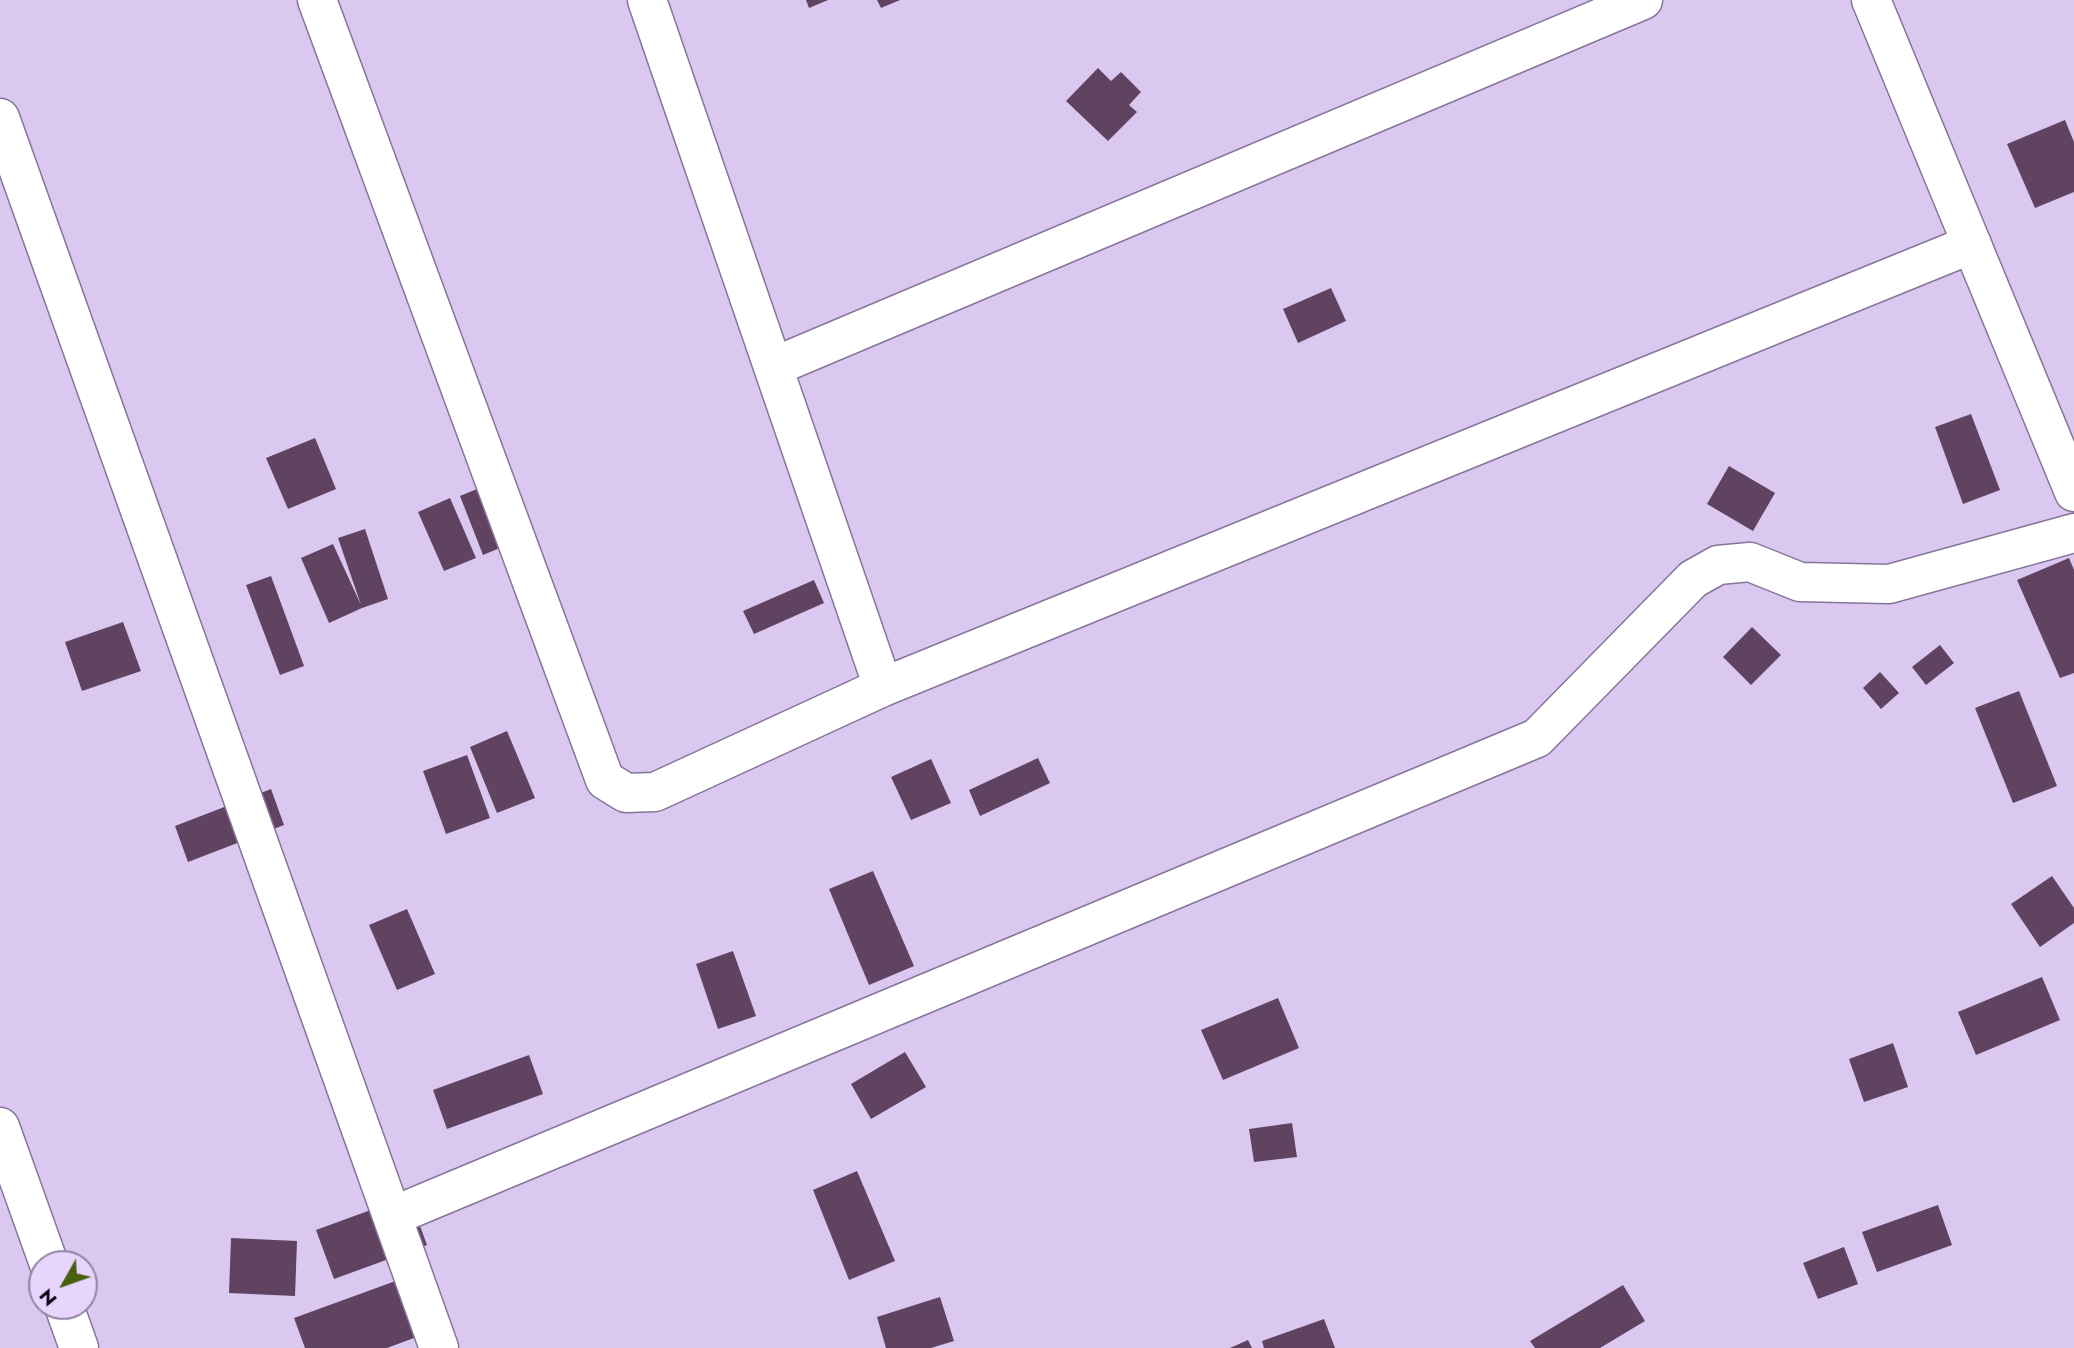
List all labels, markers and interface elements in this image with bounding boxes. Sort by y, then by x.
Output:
north arrow [28,1250,98,1320]
text: N [33,1283,63,1312]

